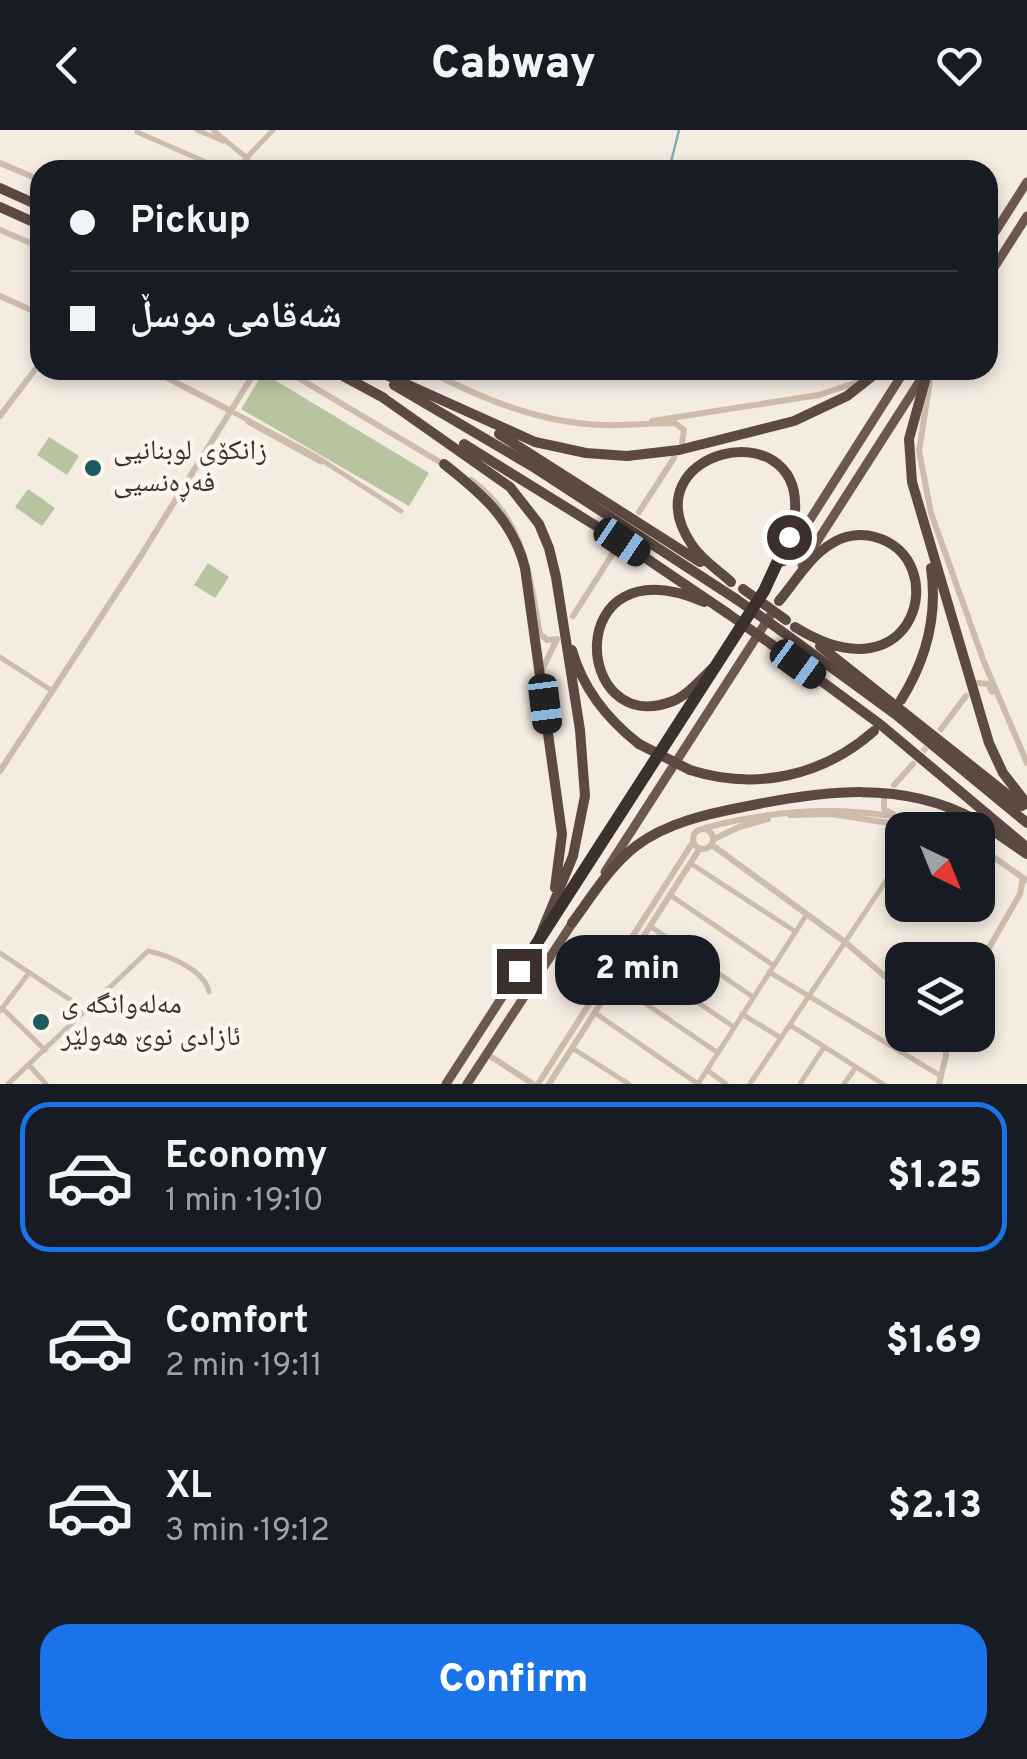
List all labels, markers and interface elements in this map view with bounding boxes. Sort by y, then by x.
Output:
text: Cabway [431,37,596,94]
icon: back [40,38,95,93]
icon: heart [932,38,987,93]
text: Pickup [130,198,251,247]
text: شەقامی موسڵ [130,293,342,342]
place label: زانکۆی لوبنانیی فەڕەنسیی [113,434,267,503]
marker: زانکۆی لوبنانیی فەڕەنسیی [82,457,104,479]
car [589,513,655,571]
route start [767,515,812,560]
car [765,634,831,694]
car [526,672,564,736]
north arrow [885,812,995,922]
map controls [885,812,995,1052]
callout: 2 min [554,936,719,1006]
button: layers [885,942,995,1052]
route end [497,949,542,994]
text: 2 min [595,950,680,990]
place label: مەلەوانگە ی ئازادی نوێ هەولێر [60,988,241,1056]
marker: مەلەوانگە ی ئازادی نوێ هەولێر [30,1011,52,1033]
icon: car [45,1132,135,1222]
text: Economy [165,1133,327,1182]
text: $1.25 [887,1153,982,1202]
text: 1 min · 19:10 [165,1182,323,1222]
icon: car [45,1297,135,1387]
text: Comfort [165,1298,309,1347]
text: $1.69 [886,1318,982,1367]
text: 2 min · 19:11 [165,1347,323,1387]
icon: car [45,1462,135,1552]
text: XL [165,1463,212,1512]
text: $2.13 [888,1483,982,1532]
text: 3 min · 19:12 [165,1512,330,1552]
button: Confirm [40,1624,987,1739]

